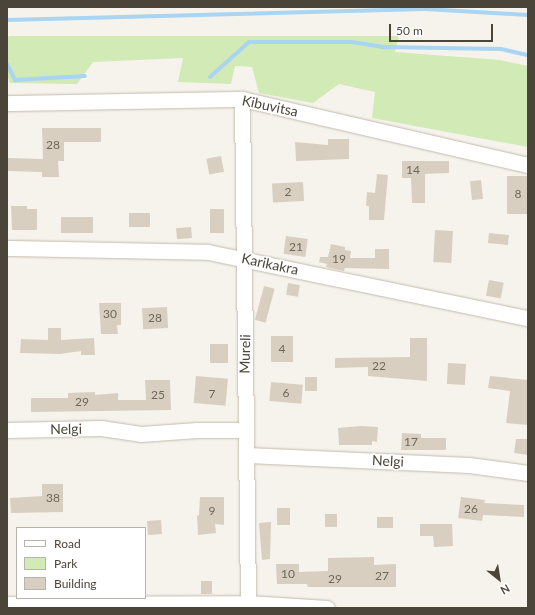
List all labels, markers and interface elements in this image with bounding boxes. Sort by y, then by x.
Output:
scale bar [391,16,495,42]
text: 50 m [396,23,423,38]
street label: Kibuvitsa [240,92,300,120]
house number: 28 [46,138,60,152]
house number: 14 [406,163,420,177]
house number: 2 [285,185,291,199]
house number: 8 [515,187,521,201]
house number: 21 [289,240,303,254]
street label: Karikakra [240,250,300,278]
house number: 19 [332,252,346,266]
house number: 30 [103,307,117,321]
house number: 28 [148,311,162,325]
street label: Mureli [236,334,254,374]
house number: 4 [279,342,285,356]
house number: 22 [372,359,386,373]
house number: 6 [283,386,289,400]
house number: 7 [209,387,215,401]
house number: 25 [151,388,165,402]
house number: 29 [75,395,89,409]
street label: Nelgi [50,420,82,438]
house number: 17 [404,435,418,449]
street label: Nelgi [372,452,404,470]
house number: 38 [46,491,60,505]
house number: 26 [464,502,478,516]
house number: 9 [209,504,215,518]
legend [16,527,146,599]
text: Road [54,536,81,551]
text: Park [54,556,77,571]
north arrow [479,559,519,599]
house number: 10 [281,567,295,581]
house number: 27 [375,569,389,583]
house number: 29 [328,572,342,586]
text: Building [54,576,97,591]
text: N [498,582,512,598]

